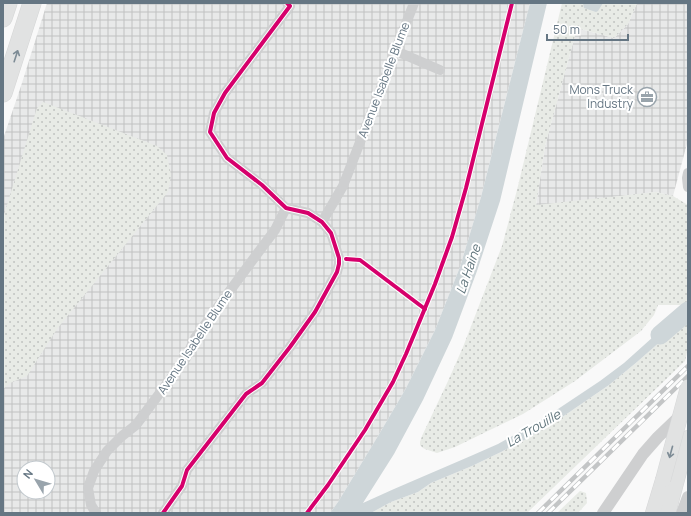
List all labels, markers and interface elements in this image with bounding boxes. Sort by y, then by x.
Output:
scale bar [547,16,628,42]
street label: Avenue Isabelle Blume [354,19,413,140]
text: 50 m [553,21,580,38]
one-way arrow [12,50,20,62]
place label: Mons Truck Industry [569,81,634,112]
office icon: Mons Truck Industry [636,86,658,108]
water label: La Haine [451,241,485,296]
street label: Avenue Isabelle Blume [153,286,236,397]
water label: La Trouille [502,404,565,451]
one-way arrow [667,445,674,458]
north arrow [16,460,56,500]
text: N [19,466,36,481]

